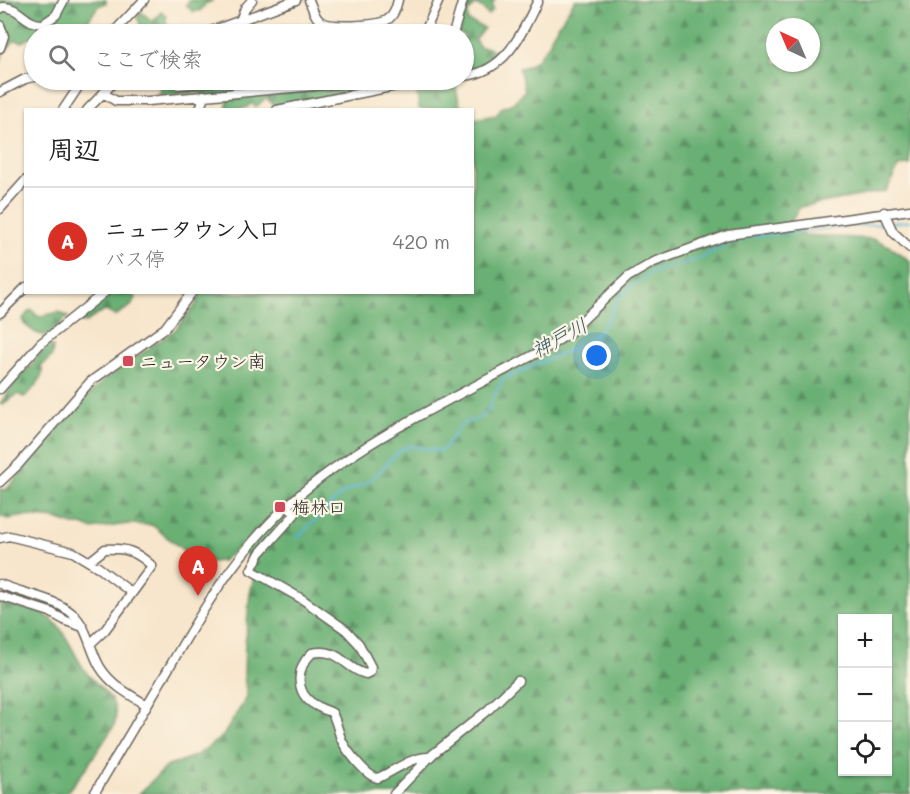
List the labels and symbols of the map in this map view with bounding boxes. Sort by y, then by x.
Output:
north arrow [766,18,820,72]
water label: 神戸川 [526,311,592,363]
your location [582,341,611,370]
place label: ニュータウン南 [140,349,266,373]
marker: ニュータウン南 [121,354,135,368]
place label: 梅林口 [292,495,346,519]
marker: 梅林口 [273,500,287,514]
pin: A [178,546,218,596]

